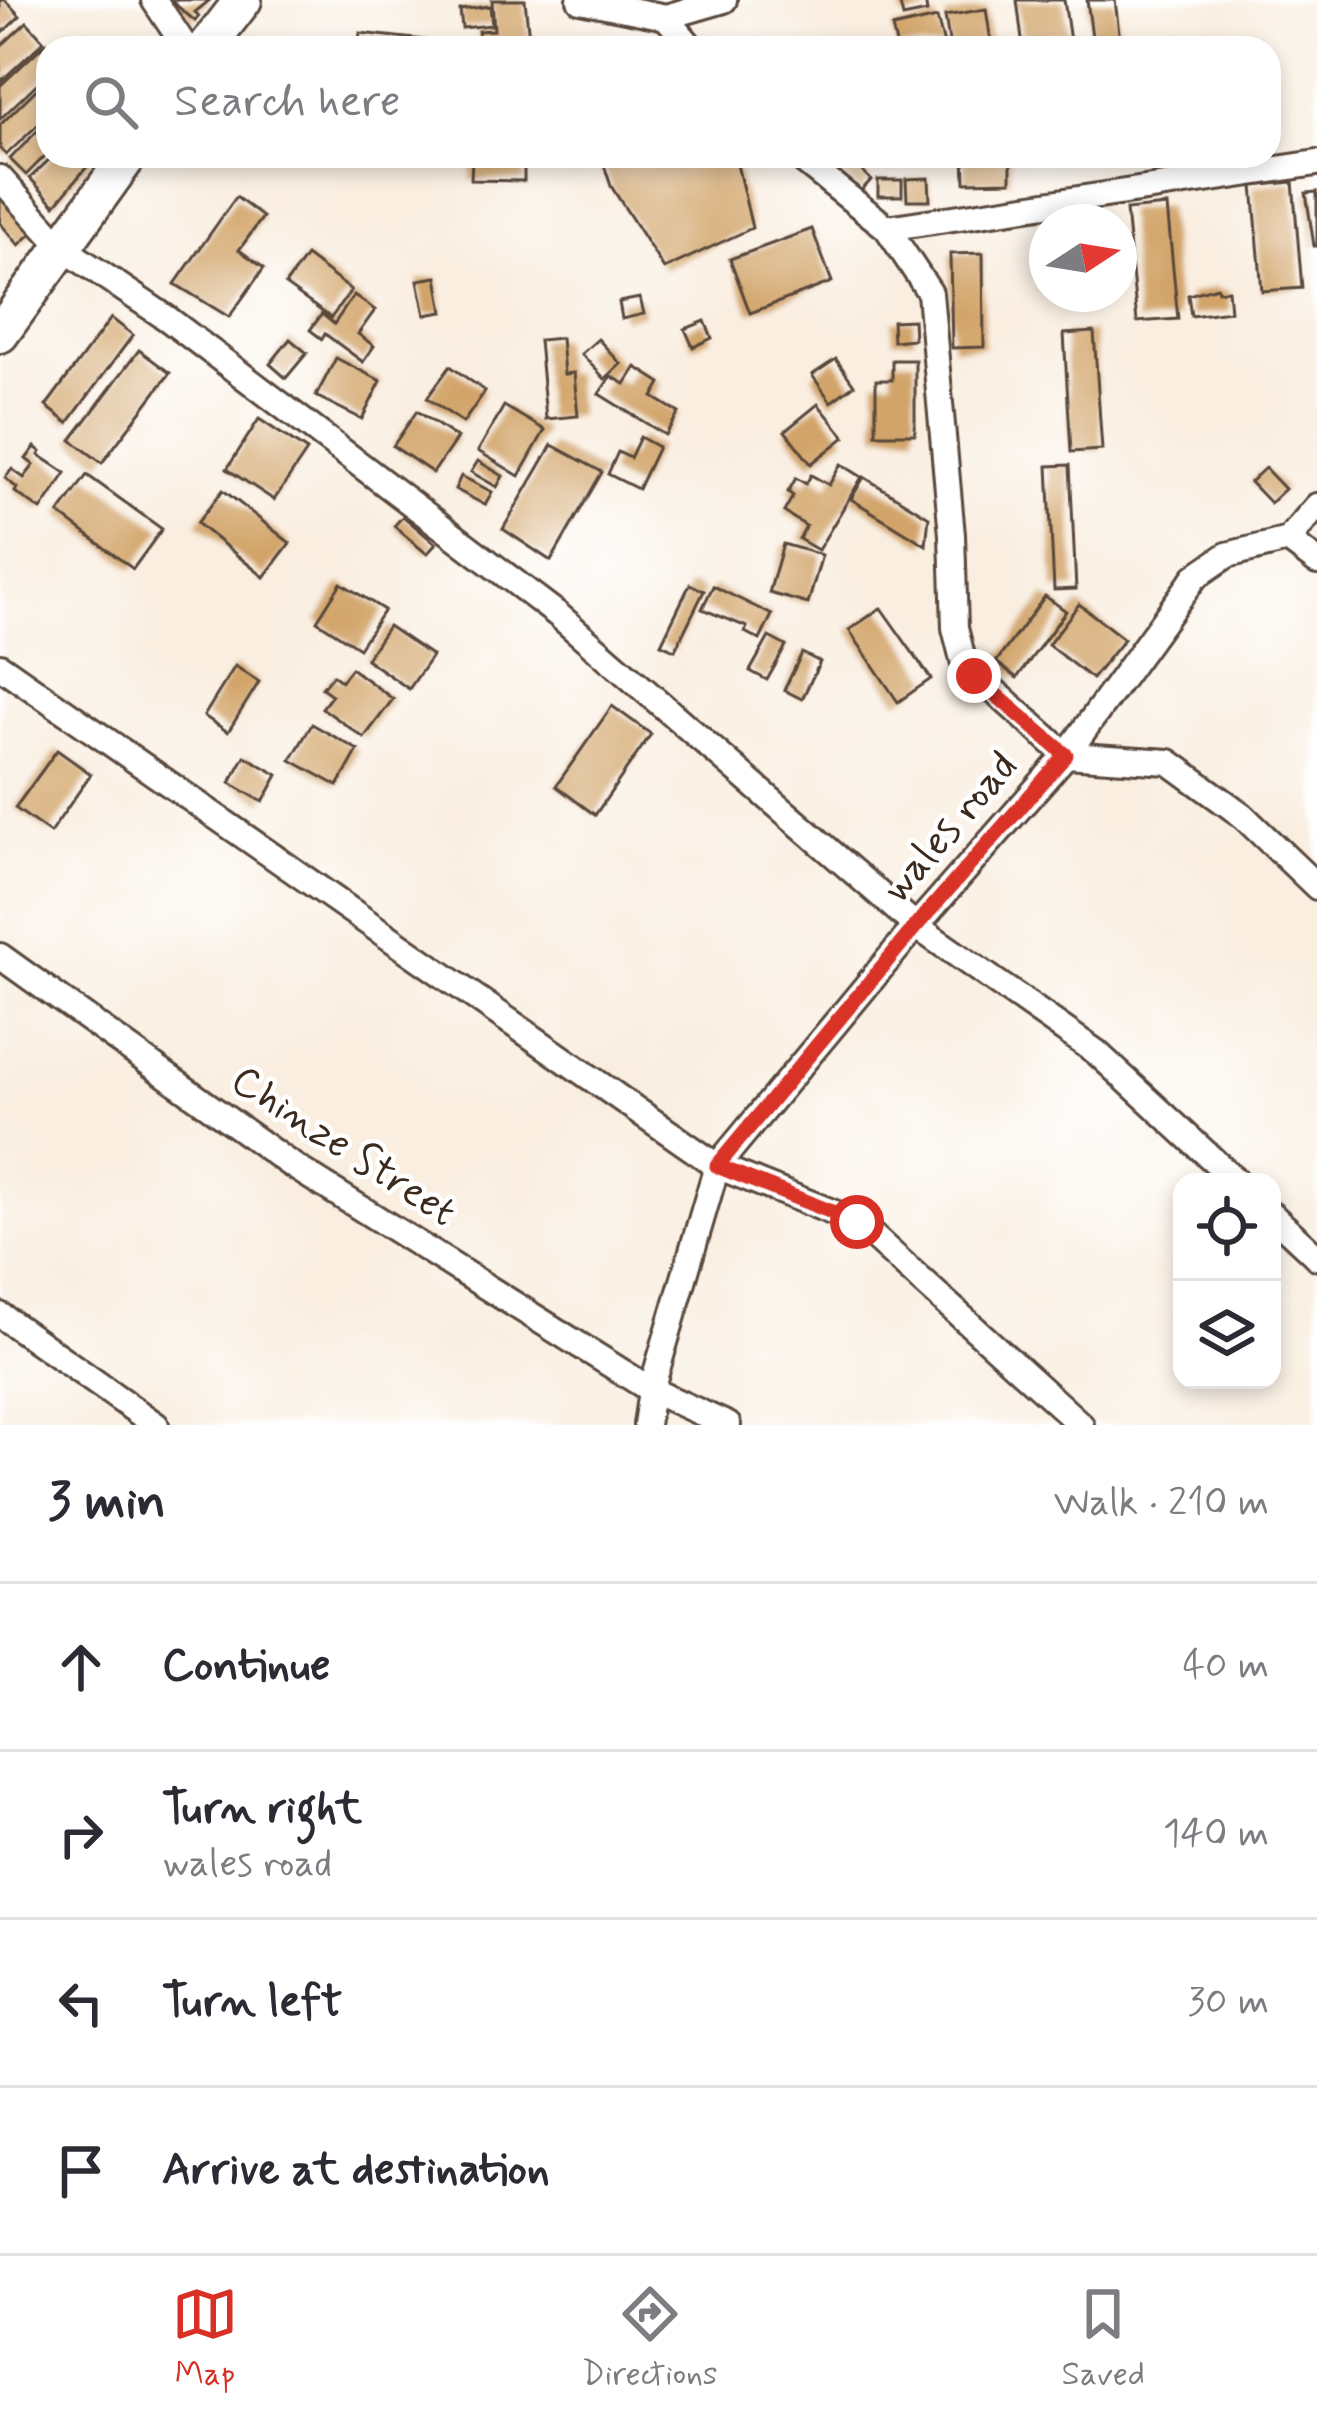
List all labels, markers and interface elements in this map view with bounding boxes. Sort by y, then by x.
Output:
search box [36,36,1281,168]
icon: search [78,69,144,135]
text: Search here [174,73,401,132]
north arrow [1029,204,1137,312]
route end [947,649,1001,703]
street label: wales road [869,741,1031,915]
street label: Chinze Street [220,1054,466,1240]
map controls [1173,1173,1281,1389]
button: locate [1173,1173,1281,1281]
route start [830,1195,884,1249]
button: layers [1173,1281,1281,1389]
text: 3 min [48,1470,166,1536]
text: Walk · 210 m [1054,1478,1269,1529]
icon: ahead [48,1634,114,1700]
text: Continue [162,1637,330,1696]
text: 40 m [1182,1641,1269,1692]
text: Turn right [162,1780,362,1839]
icon: right [48,1802,114,1868]
text: 140 m [1163,1809,1269,1860]
text: wales road [162,1839,332,1890]
icon: left [48,1970,114,2036]
text: Turn left [162,1973,342,2032]
text: 30 m [1187,1977,1269,2028]
icon: arrive [48,2138,114,2204]
text: Arrive at destination [162,2141,550,2200]
tab: Map [172,2281,238,2397]
tab: Directions [582,2281,718,2397]
tab: Saved [1062,2281,1145,2397]

